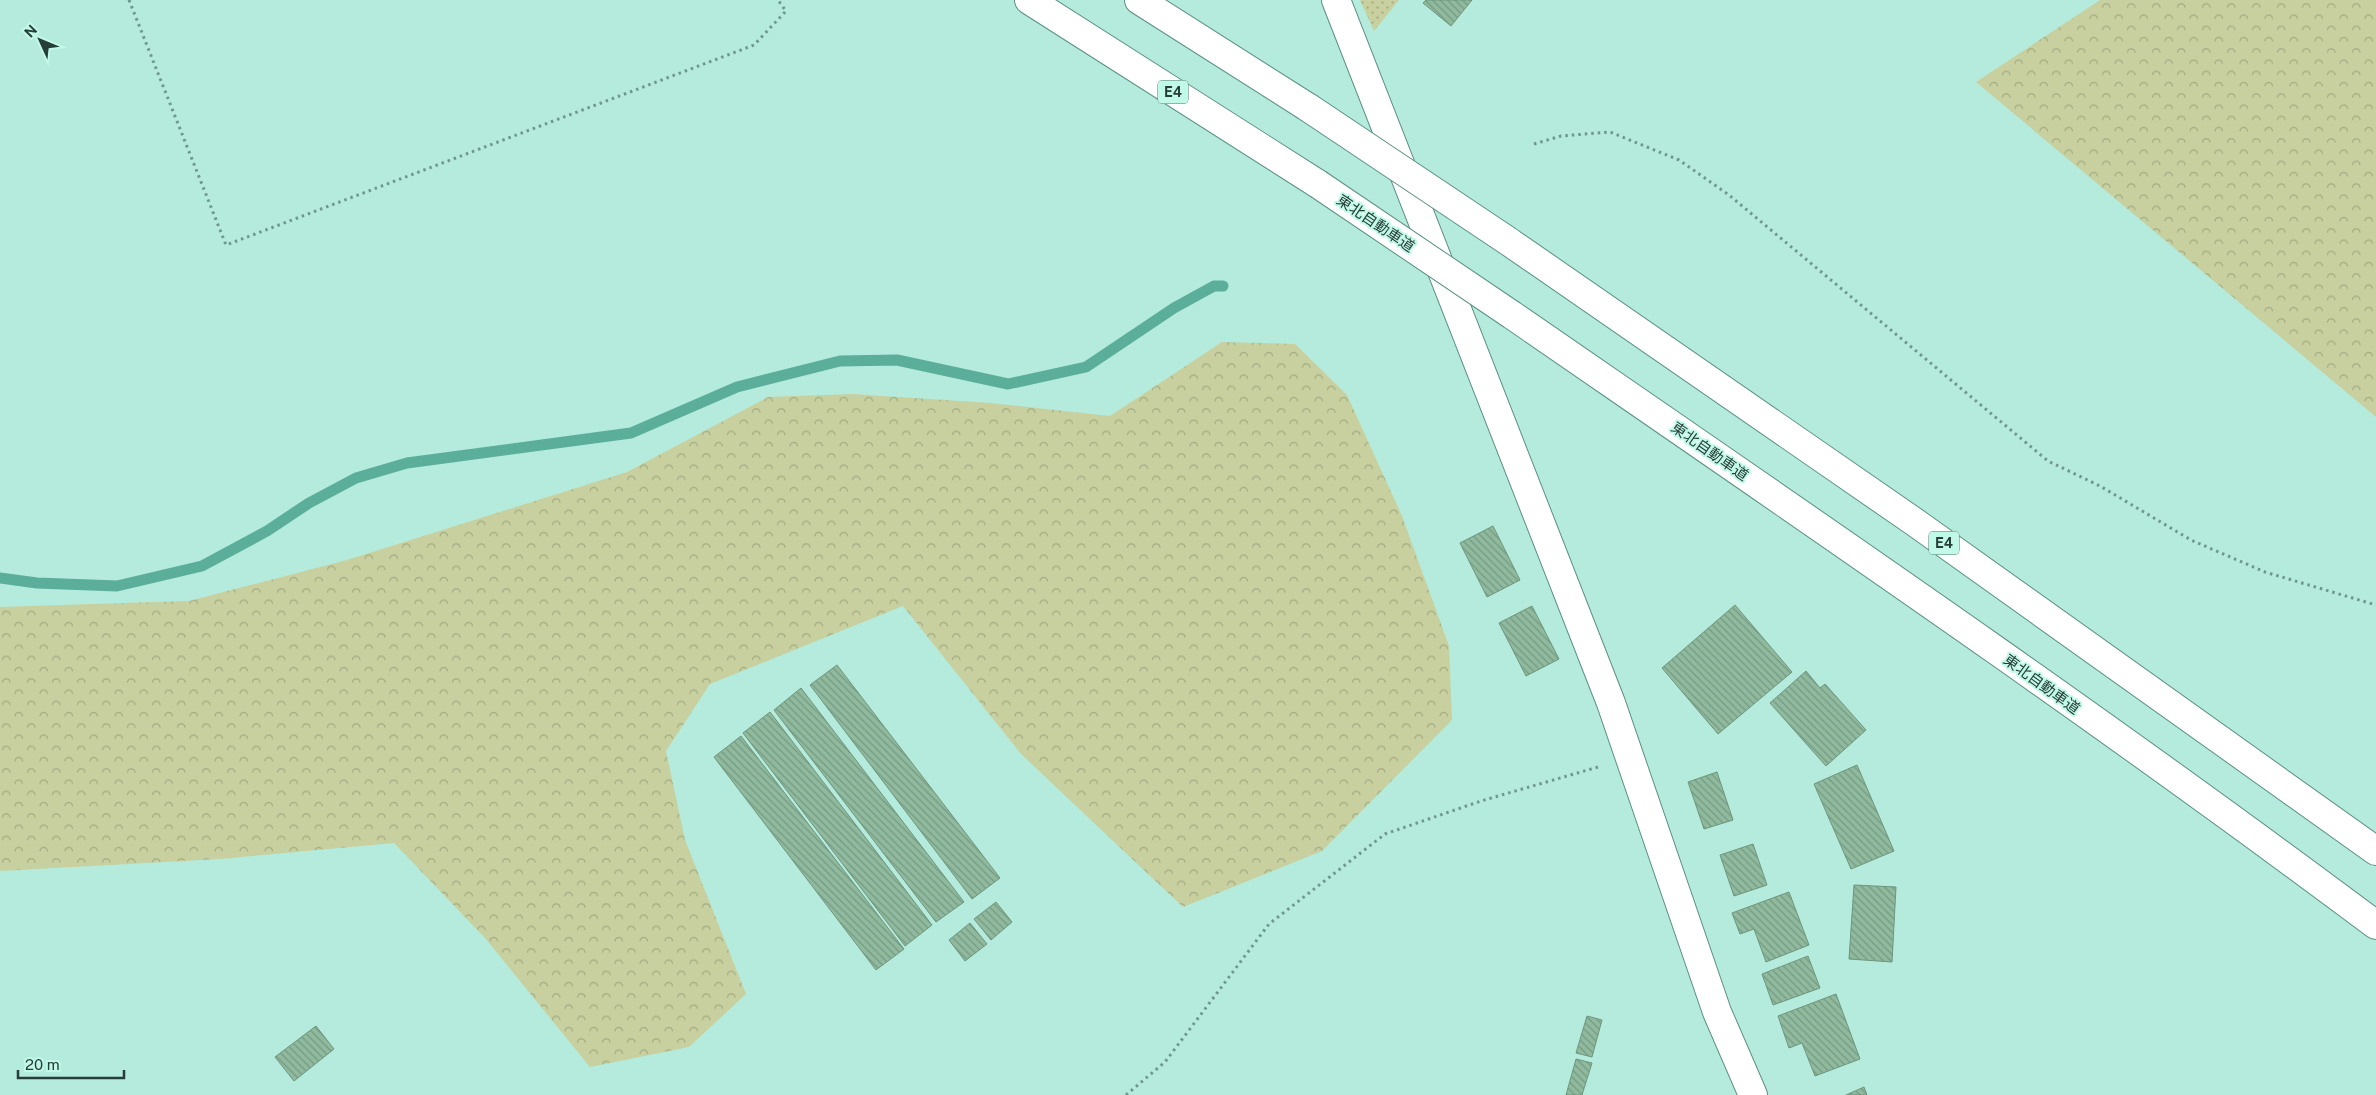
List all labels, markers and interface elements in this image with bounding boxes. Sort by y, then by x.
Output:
north arrow [15,15,65,65]
text: N [21,21,40,40]
road number: E4 [1158,80,1188,104]
street label: 東北自動車道 [1334,191,1418,255]
street label: 東北自動車道 [1668,418,1752,484]
road number: E4 [1929,532,1959,554]
street label: 東北自動車道 [2001,651,2083,717]
scale bar [18,1048,124,1080]
text: 20 m [25,1056,60,1073]

